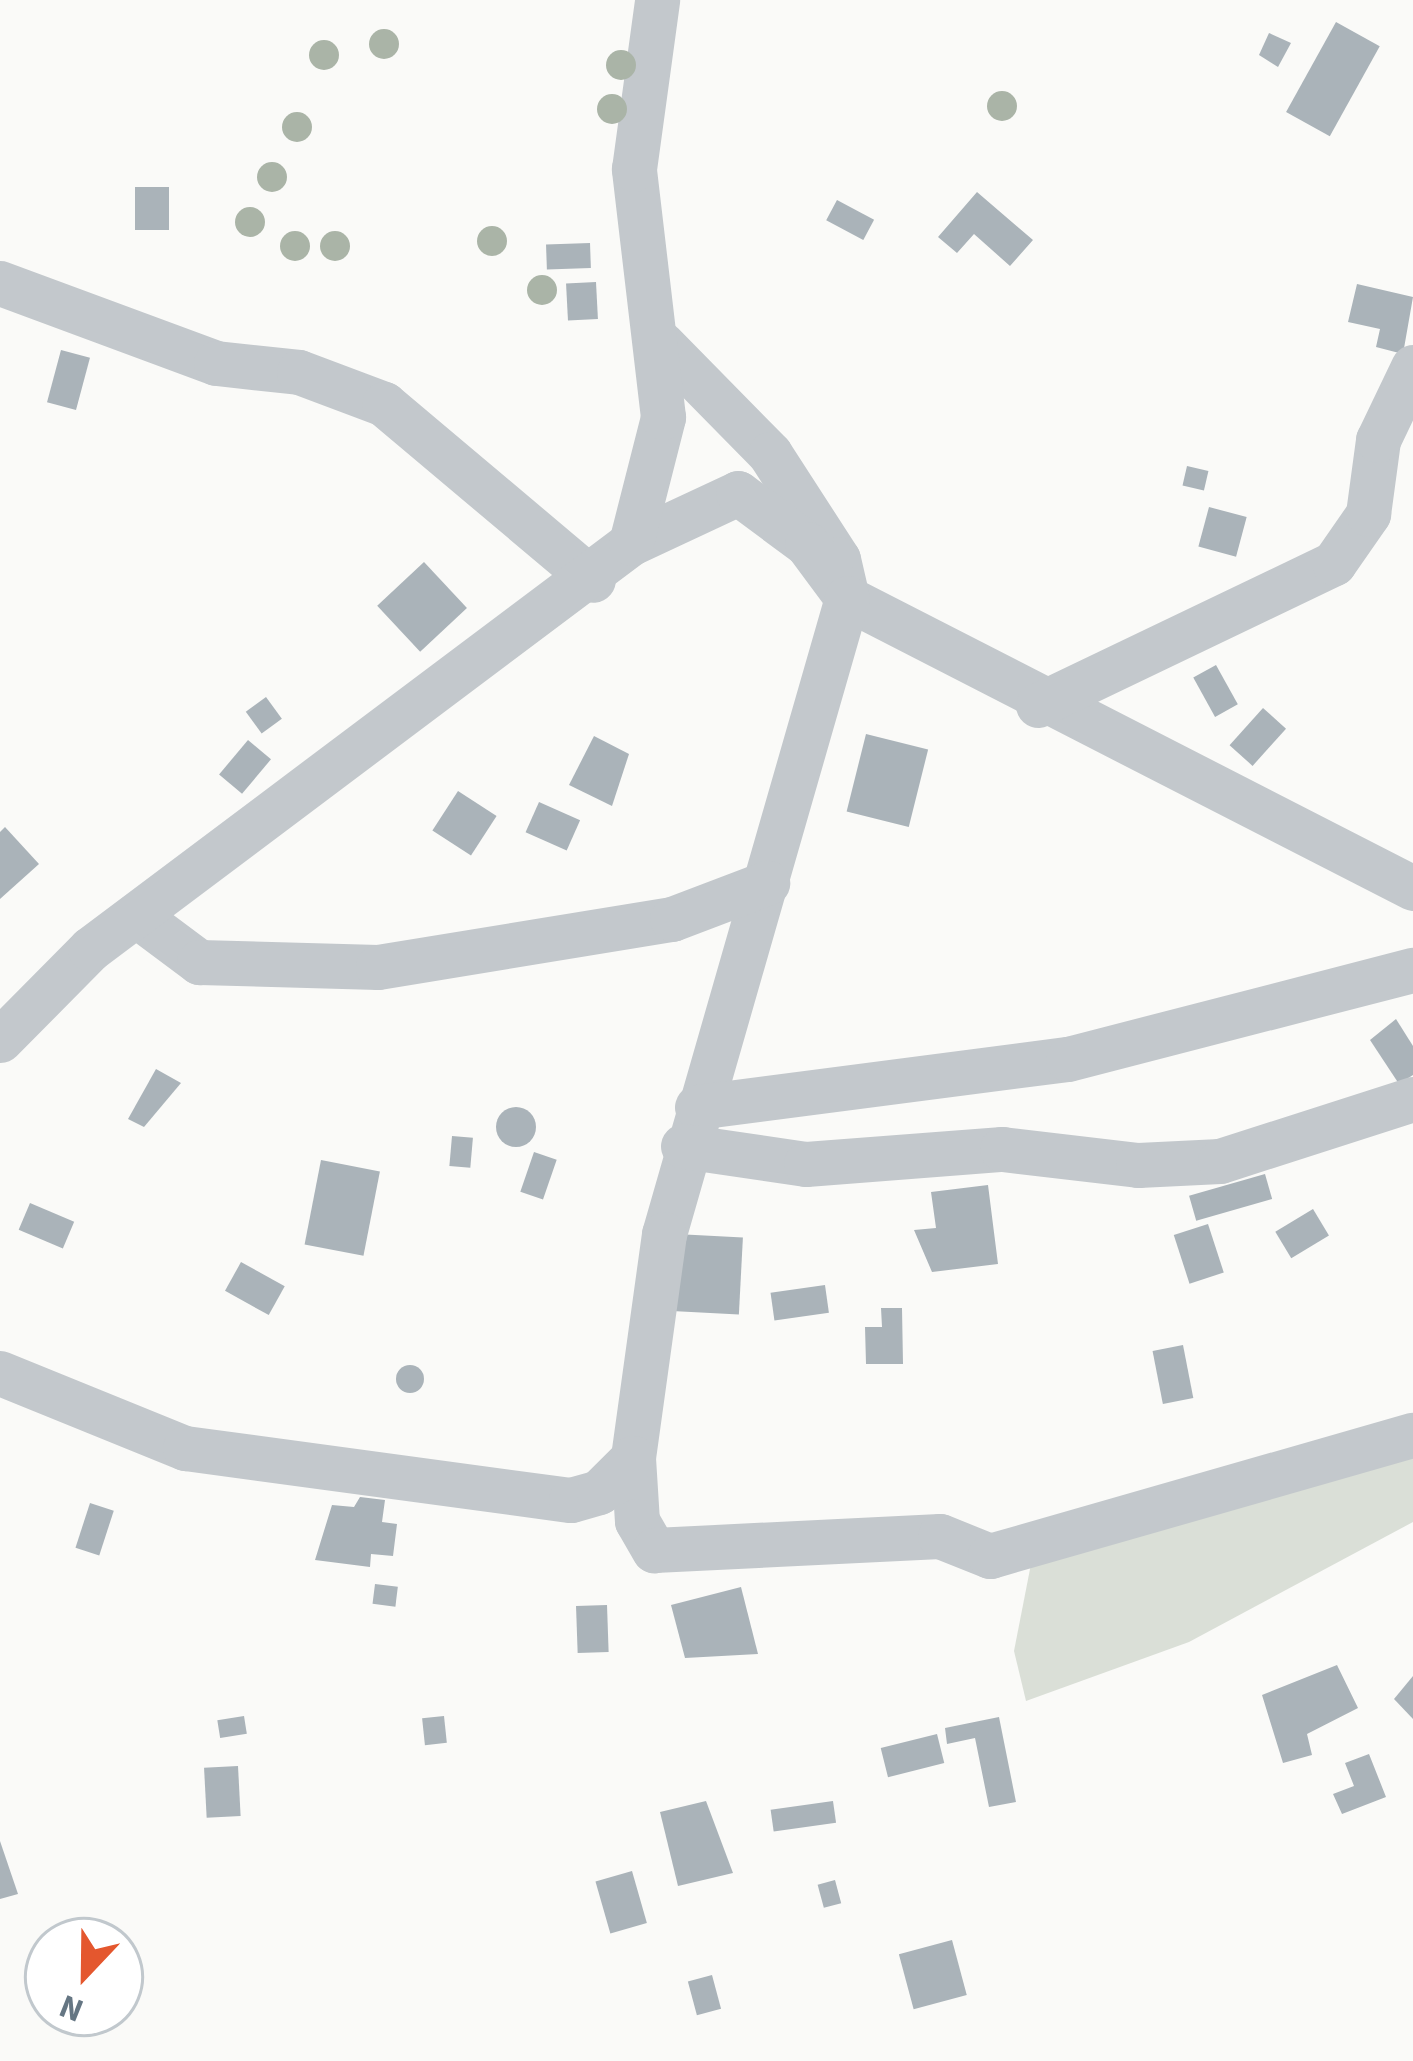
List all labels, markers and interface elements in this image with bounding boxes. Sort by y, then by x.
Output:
north arrow [24,1917,144,2037]
text: N [52,1982,90,2034]

